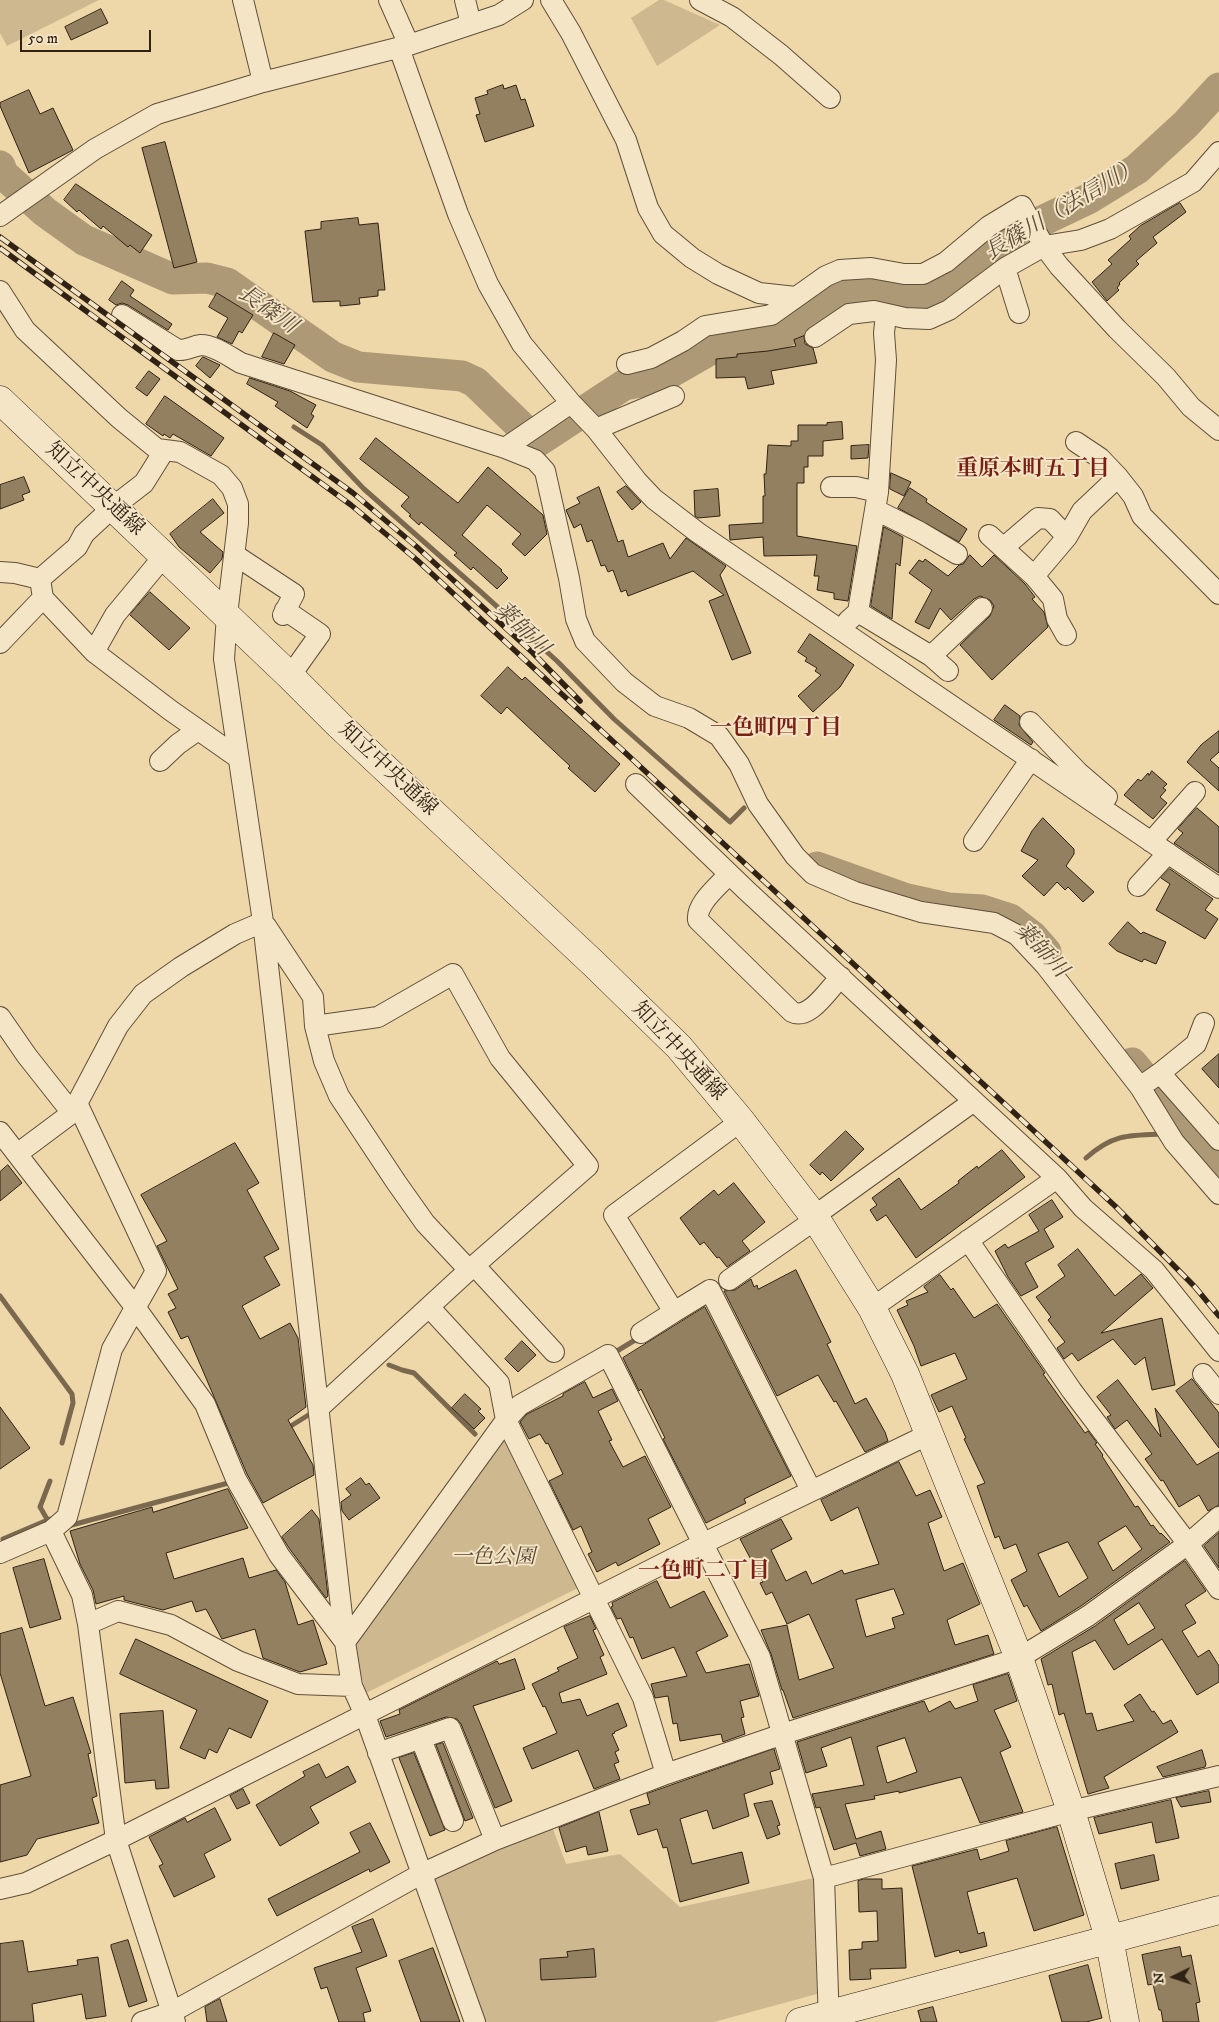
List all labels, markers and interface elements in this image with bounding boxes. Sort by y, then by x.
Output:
scale bar [22,20,154,52]
text: 50 m [28,29,58,48]
water label: 長篠川（法信川） [981,154,1145,268]
water label: 長篠川 [232,281,302,341]
street label: 知立中央通線 [39,438,149,542]
district label: 重原本町五丁目 [956,457,1110,483]
water label: 薬師川 [488,598,554,662]
district label: 一色町四丁目 [710,716,842,742]
street label: 知立中央通線 [332,718,442,822]
water label: 薬師川 [1008,918,1072,984]
street label: 知立中央通線 [626,997,730,1107]
park label: 一色公園 [451,1546,535,1572]
district label: 一色町二丁目 [638,1559,770,1585]
north arrow [1149,1952,1199,2002]
text: N [1150,1972,1168,1984]

